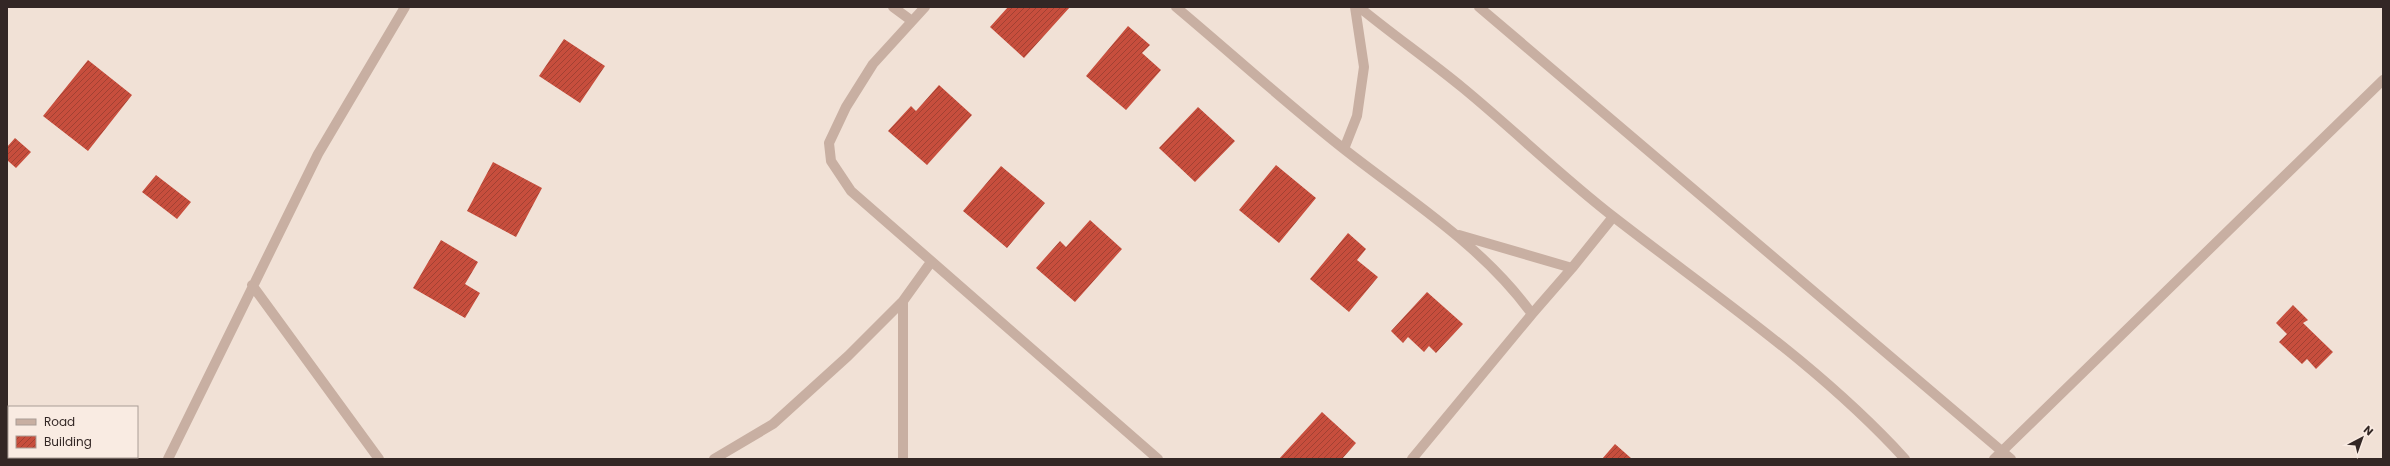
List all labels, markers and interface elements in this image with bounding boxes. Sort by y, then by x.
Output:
legend [8,406,138,458]
text: Road [44,413,75,430]
north arrow [2342,418,2382,458]
text: N [2360,422,2377,439]
text: Building [44,433,92,450]

